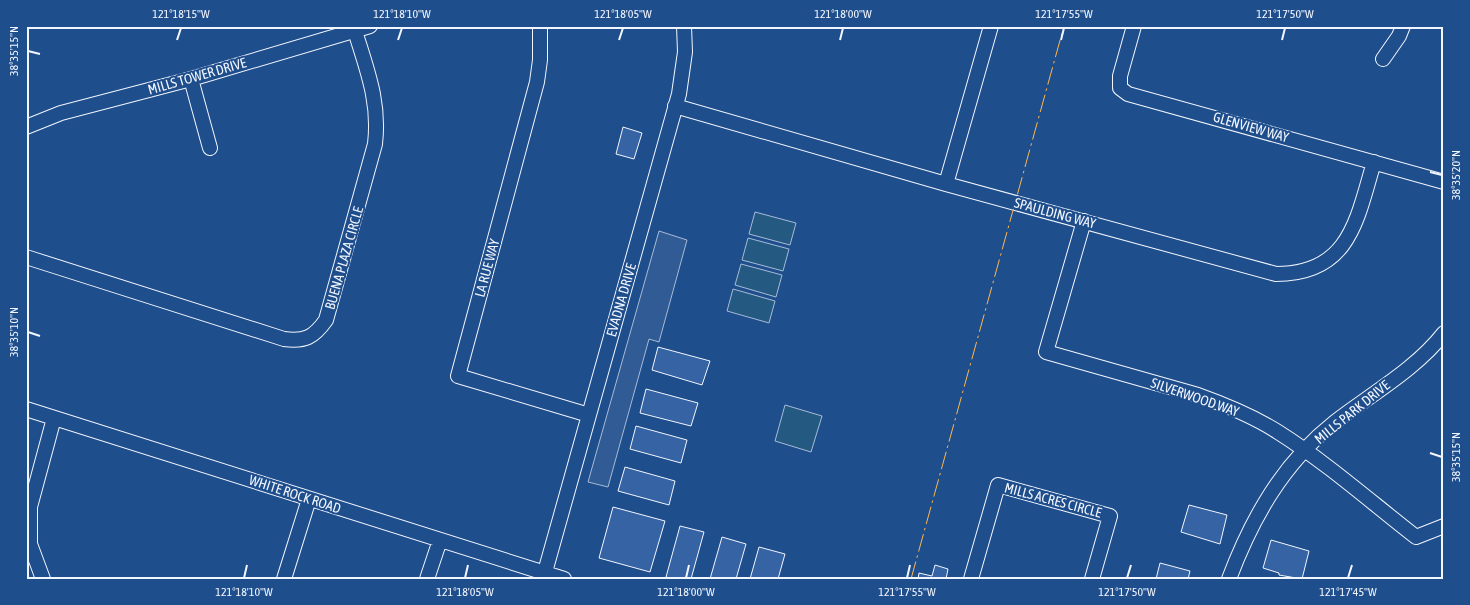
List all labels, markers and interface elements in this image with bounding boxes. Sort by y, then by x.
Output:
text: 121°18'15"W [152,7,210,21]
text: 121°18'10"W [373,7,431,21]
text: 121°18'05"W [594,7,652,21]
text: 121°18'00"W [814,7,872,21]
text: 121°17'55"W [1035,7,1093,21]
text: 121°17'50"W [1256,7,1314,21]
text: 38°35'15"N [7,26,21,76]
street label: MILLS TOWER DRIVE [146,54,248,98]
street label: GLENVIEW WAY [1211,109,1291,146]
text: 38°35'20"N [1449,150,1463,200]
street label: SPAULDING WAY [1012,194,1098,232]
street label: BUENA PLAZA CIRCLE [322,205,366,311]
street label: LA RUE WAY [472,236,503,299]
street label: EVADNA DRIVE [603,261,639,339]
text: 38°35'10"N [7,307,21,357]
street label: SILVERWOOD WAY [1149,374,1242,420]
street label: MILLS PARK DRIVE [1311,377,1393,447]
text: 38°35'15"N [1449,432,1463,482]
street label: WHITE ROCK ROAD [247,472,343,516]
street label: MILLS ACRES CIRCLE [1003,479,1103,521]
text: 121°18'10"W [215,585,273,599]
text: 121°18'05"W [436,585,494,599]
text: 121°18'00"W [657,585,715,599]
text: 121°17'55"W [878,585,936,599]
text: 121°17'50"W [1098,585,1156,599]
text: 121°17'45"W [1319,585,1377,599]

